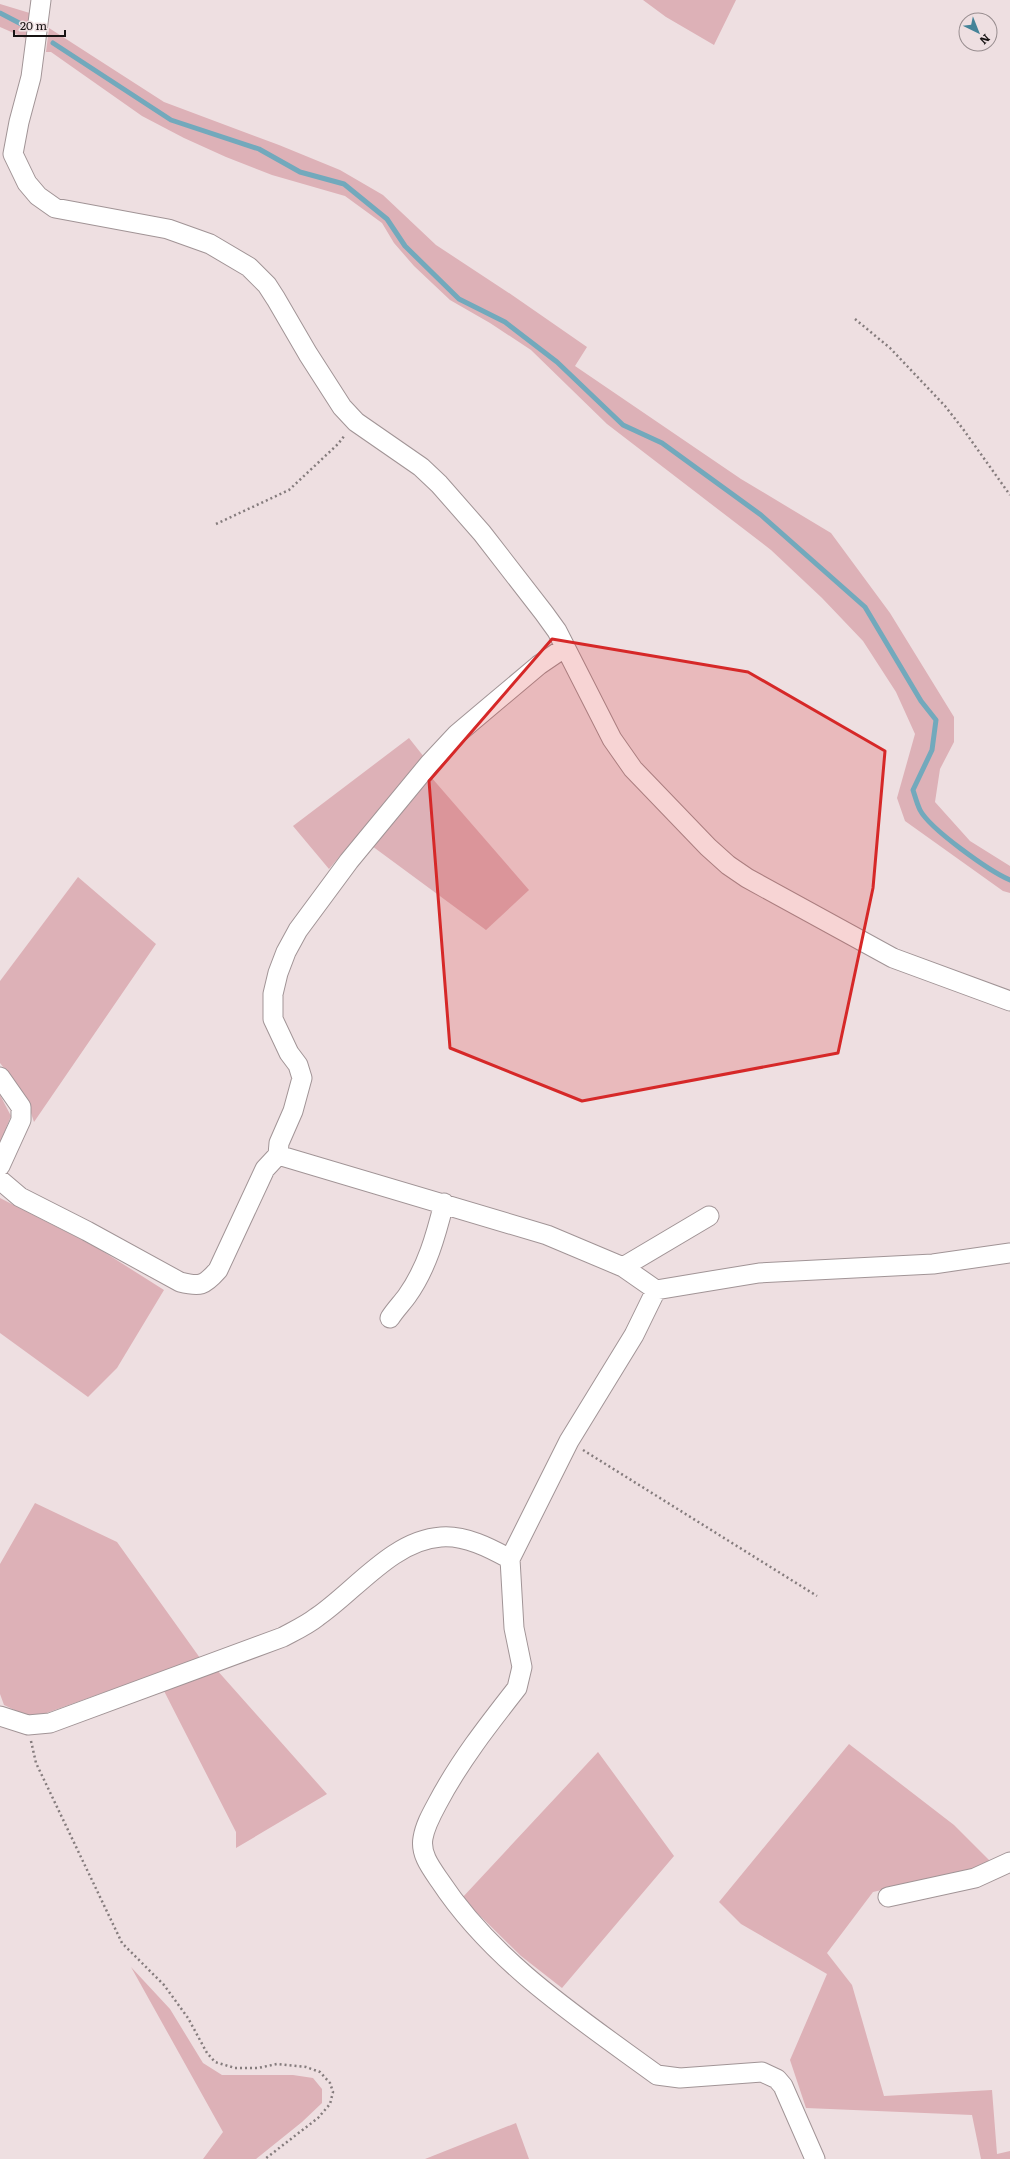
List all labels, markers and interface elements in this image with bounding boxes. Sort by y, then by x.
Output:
scale bar [14,12,65,38]
north arrow [958,12,998,52]
text: 20 m [20,16,47,34]
text: N [977,31,994,49]

